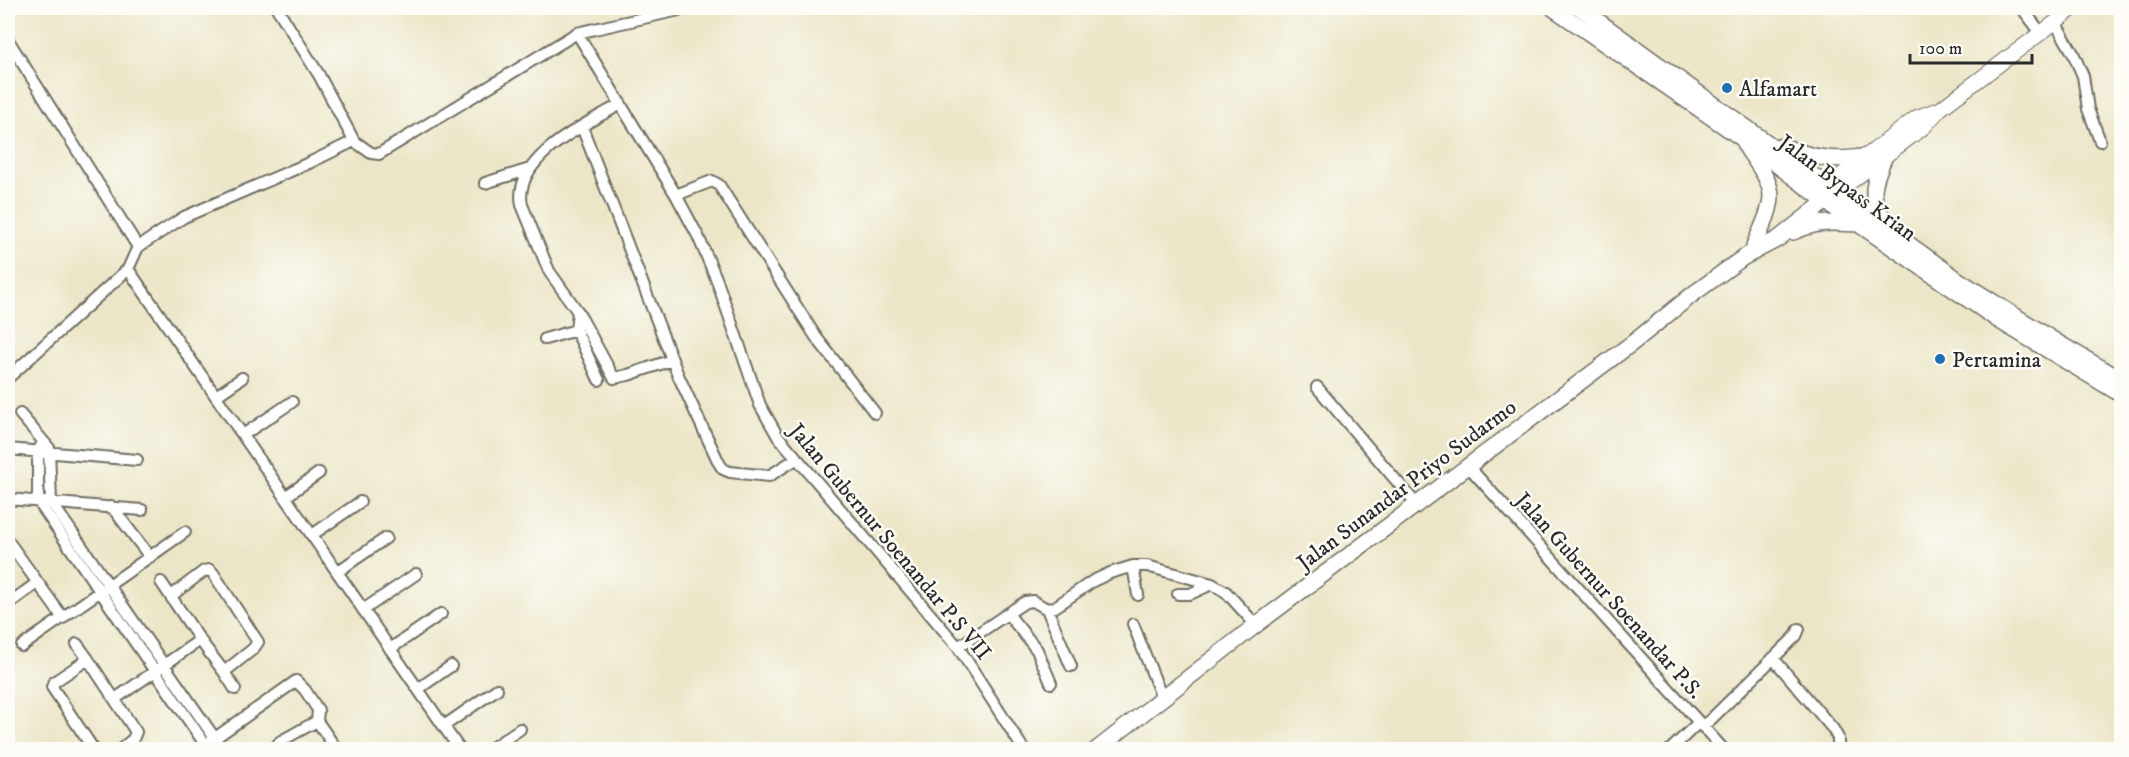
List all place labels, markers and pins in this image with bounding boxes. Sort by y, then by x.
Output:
place label: Alfamart [1739,76,1817,103]
marker: Alfamart [1720,81,1734,95]
place label: Pertamina [1952,347,2042,374]
marker: Pertamina [1933,352,1947,366]

